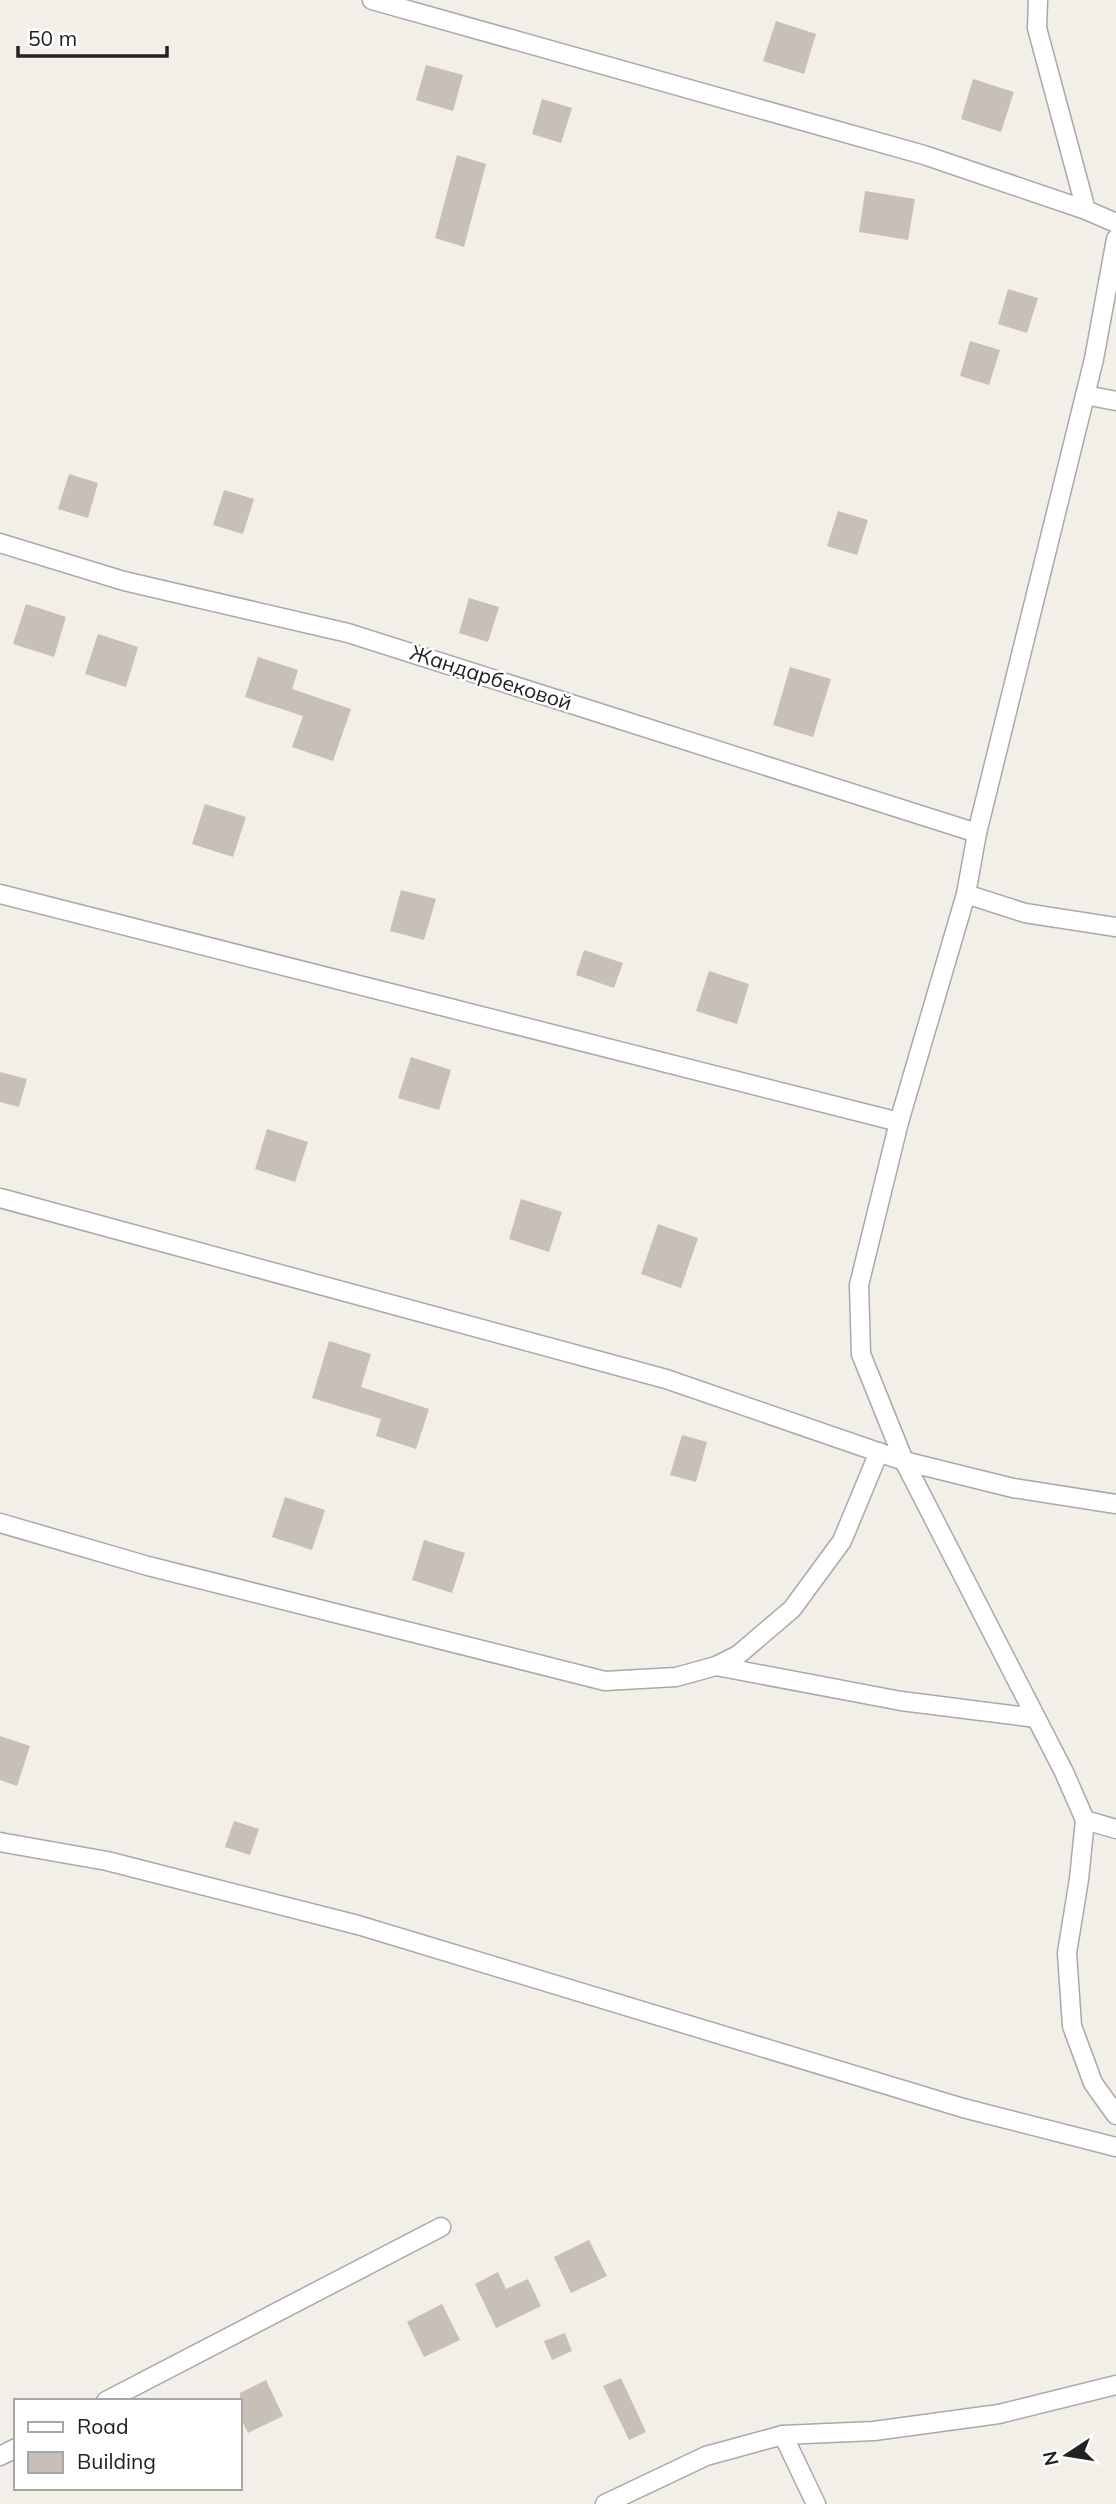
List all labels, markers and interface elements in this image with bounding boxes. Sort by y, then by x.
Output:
scale bar [18,14,166,58]
text: 50 m [28,25,77,51]
street label: Жандарбековой [407,639,575,715]
legend [14,2399,242,2490]
text: Road [77,2413,128,2439]
north arrow [1032,2420,1102,2490]
text: Building [77,2448,156,2474]
text: N [1037,2449,1064,2468]

